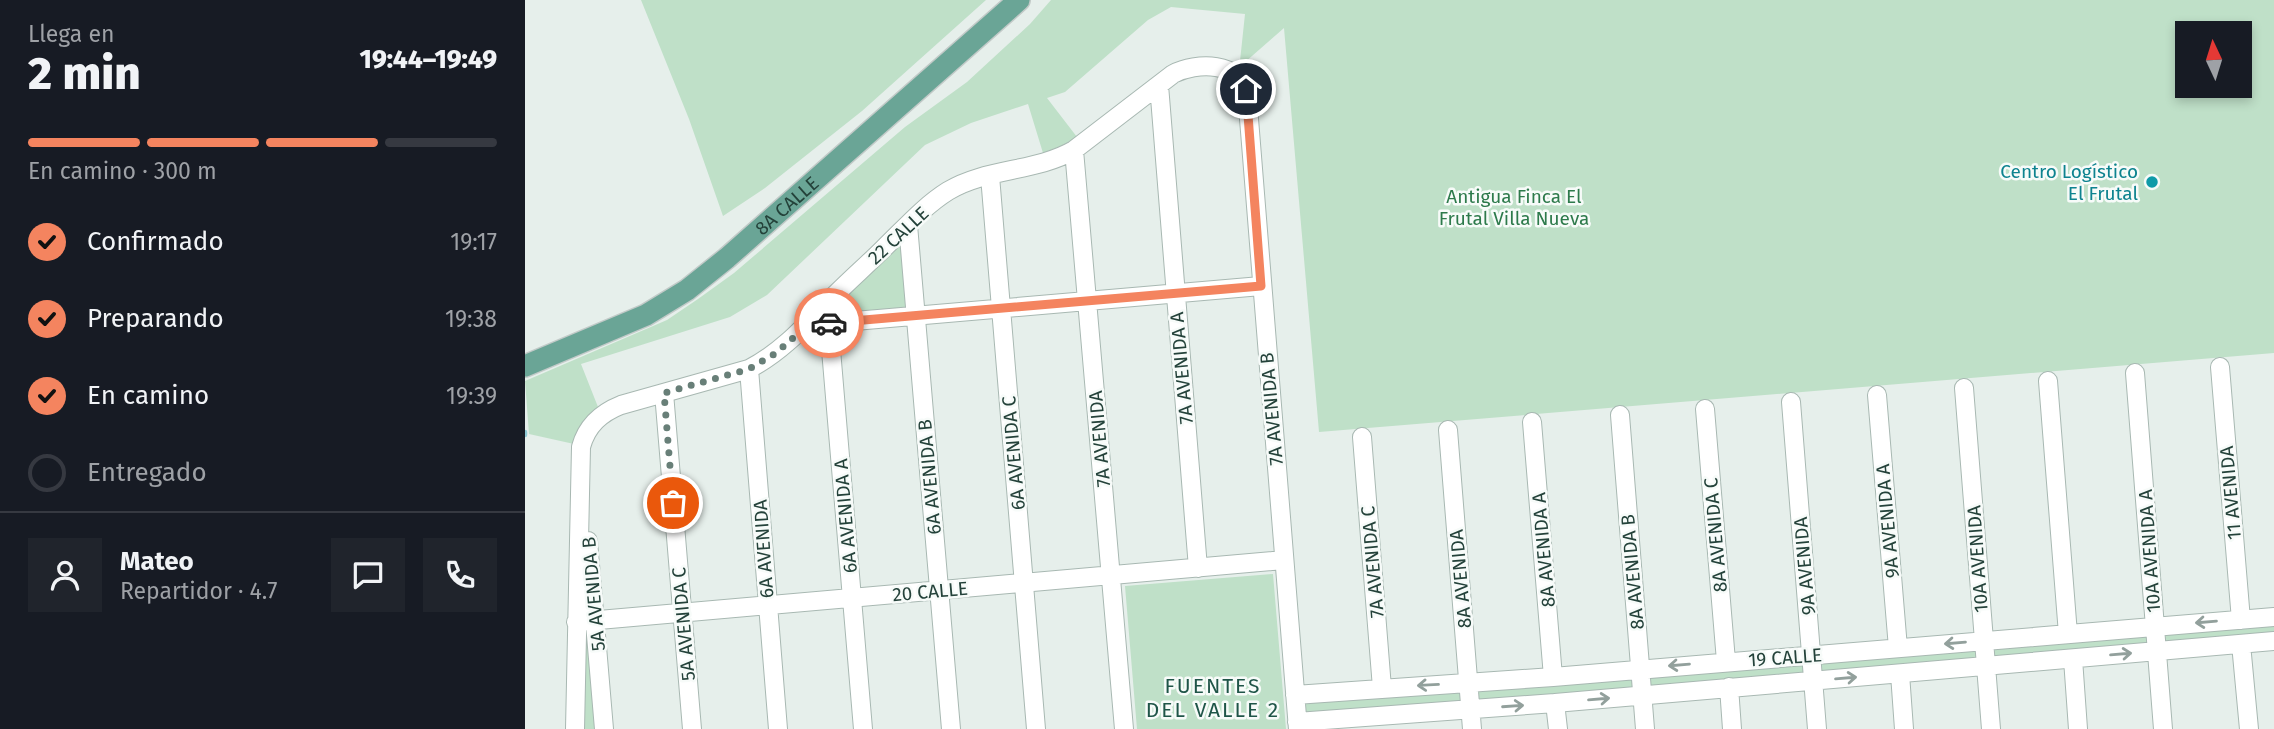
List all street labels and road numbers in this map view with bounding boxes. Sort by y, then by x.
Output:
street label: 8A CALLE [750,172,823,240]
street label: 22 CALLE [863,202,933,269]
street label: 7A AVENIDA A [1165,311,1198,425]
street label: 7A AVENIDA B [1255,352,1288,466]
street label: 7A AVENIDA [1084,390,1115,488]
street label: 6A AVENIDA C [997,395,1030,511]
street label: 6A AVENIDA B [913,418,946,535]
street label: 11 AVENIDA [2215,445,2246,541]
street label: 6A AVENIDA A [829,458,862,574]
street label: 9A AVENIDA A [1871,463,1904,579]
street label: 8A AVENIDA C [1699,476,1732,593]
street label: 10A AVENIDA A [2134,488,2165,613]
street label: 8A AVENIDA A [1527,491,1560,608]
street label: 6A AVENIDA [749,499,778,599]
street label: 10A AVENIDA [1962,504,1993,613]
street label: 7A AVENIDA C [1356,505,1389,619]
street label: 8A AVENIDA B [1616,513,1649,631]
street label: 9A AVENIDA [1789,516,1820,616]
street label: 8A AVENIDA [1445,528,1476,629]
street label: 5A AVENIDA B [577,536,610,652]
street label: 5A AVENIDA C [667,566,700,682]
street label: 20 CALLE [891,577,969,606]
street label: 19 CALLE [1747,643,1823,672]

